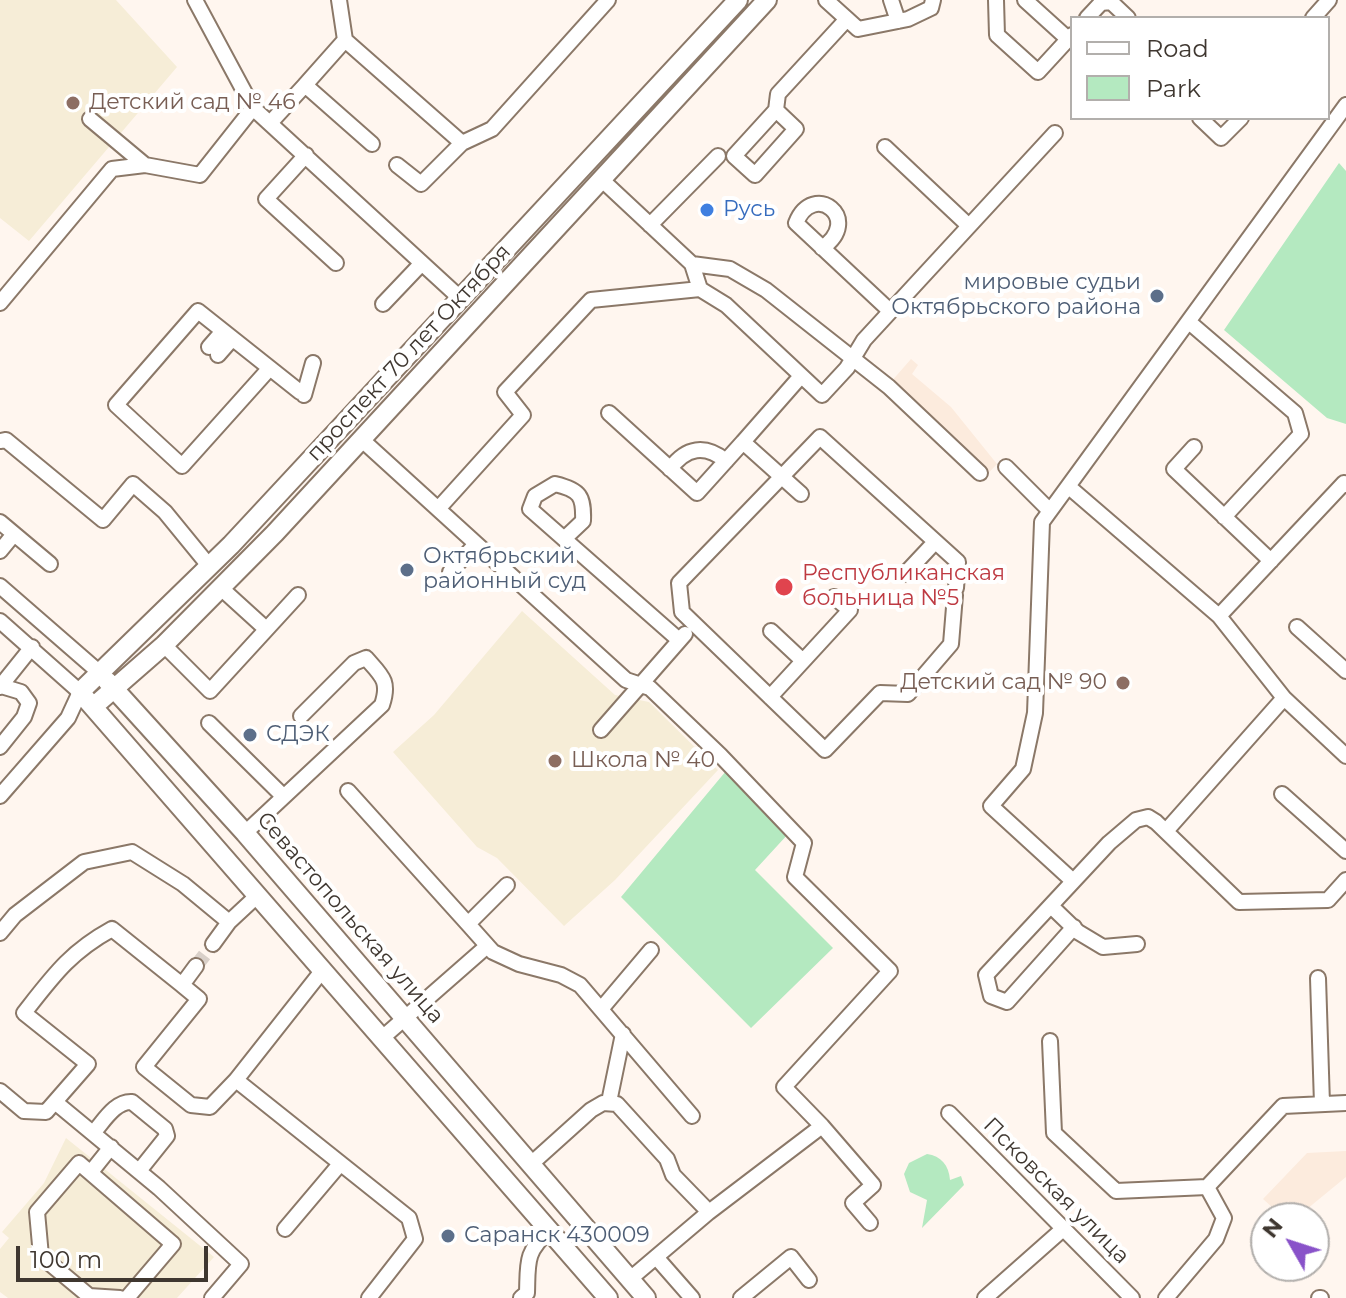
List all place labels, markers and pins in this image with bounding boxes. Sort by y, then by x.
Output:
place label: Детский сад № 46 [89,90,296,116]
marker: Детский сад № 46 [64,94,82,112]
place label: Русь [723,197,775,223]
marker: Русь [698,201,716,219]
place label: мировые судьи Октябрьского района [891,270,1141,322]
marker: мировые судьи Октябрьского района [1148,287,1166,305]
place label: Октябрьский районный суд [423,544,586,596]
marker: Октябрьский районный суд [398,561,416,579]
place label: Республиканская больница №5 [802,561,1005,612]
marker: Республиканская больница №5 [773,576,795,598]
place label: Детский сад № 90 [900,670,1107,696]
marker: Детский сад № 90 [1114,674,1132,692]
place label: СДЭК [266,722,330,748]
marker: СДЭК [241,726,259,744]
place label: Школа № 40 [571,748,715,774]
marker: Школа № 40 [546,752,564,770]
place label: Саранск 430009 [464,1223,650,1249]
marker: Саранск 430009 [439,1227,457,1245]

